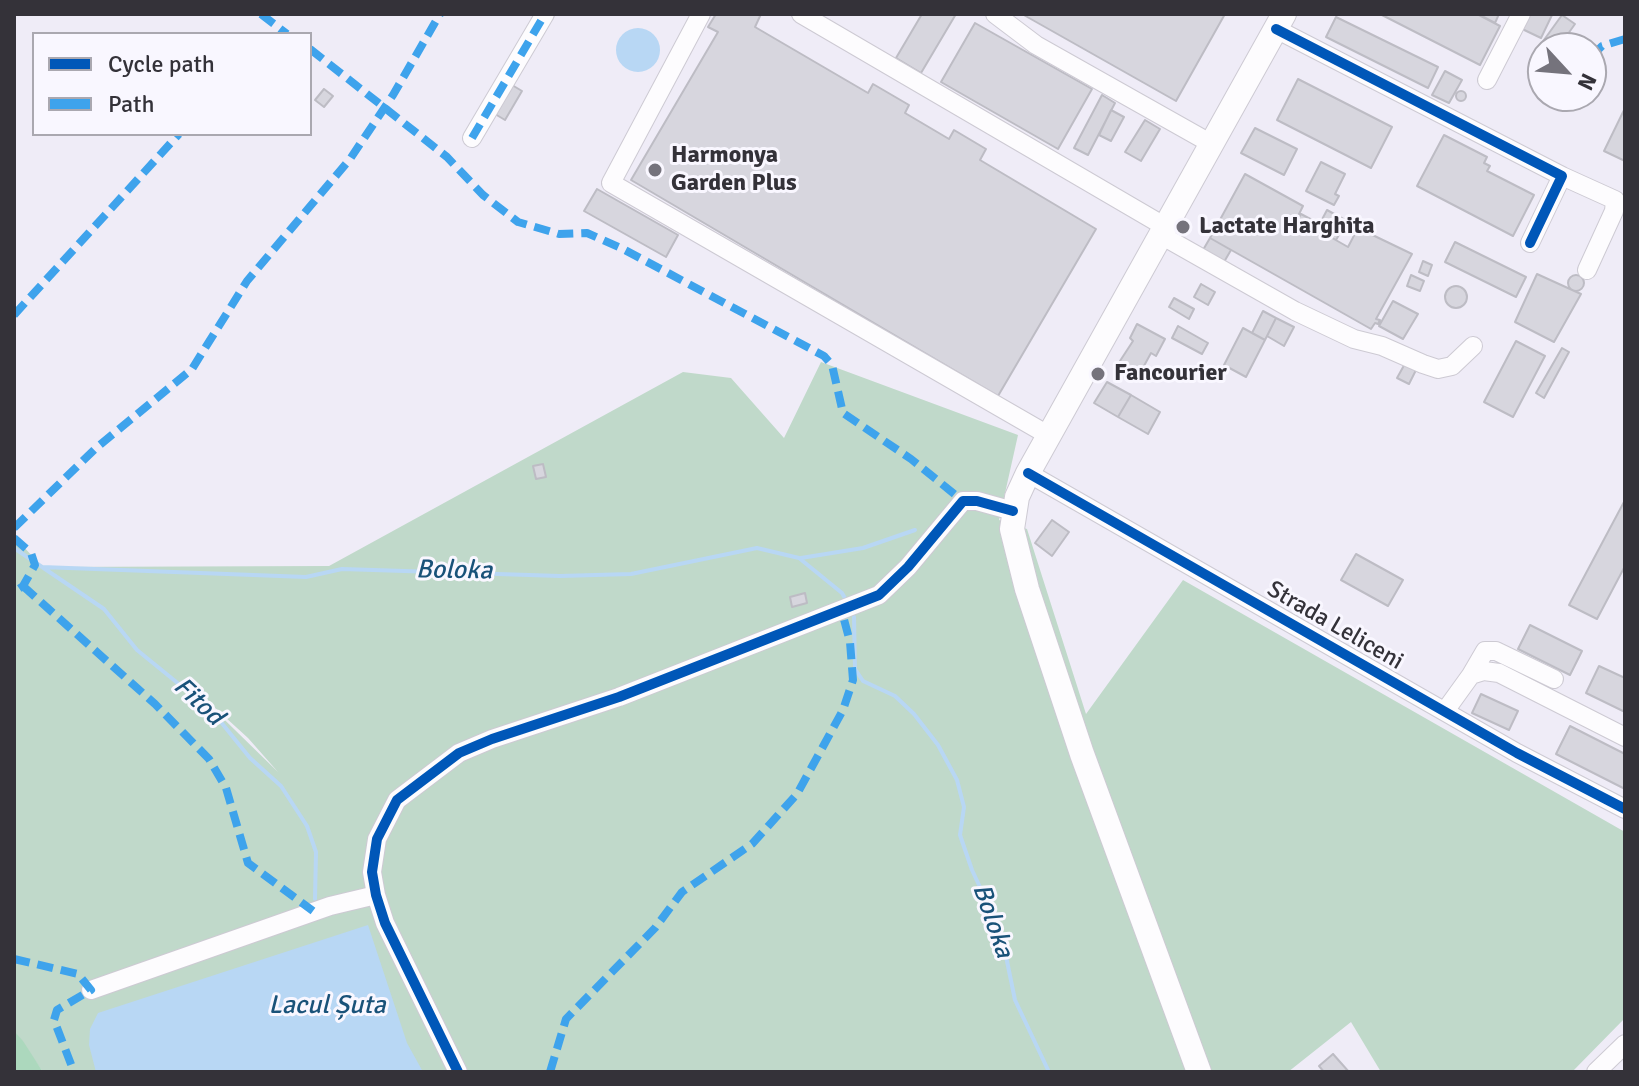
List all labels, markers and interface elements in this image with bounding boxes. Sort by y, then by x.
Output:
legend [32,32,312,136]
north arrow [1527,32,1607,112]
text: Cycle path [108,49,215,79]
text: N [1572,69,1603,95]
text: Path [108,89,154,119]
place label: Harmonya Garden Plus [671,142,797,198]
marker: Harmonya Garden Plus [646,161,664,179]
place label: Lactate Harghita [1199,213,1375,241]
marker: Lactate Harghita [1174,218,1192,236]
place label: Fancourier [1114,360,1227,388]
marker: Fancourier [1089,365,1107,383]
water label: Boloka [416,555,492,587]
street label: Strada Leliceni [1262,575,1408,677]
water label: Fitod [167,671,229,733]
water label: Boloka [965,880,1019,962]
water label: Lacul Șuta [268,990,386,1022]

